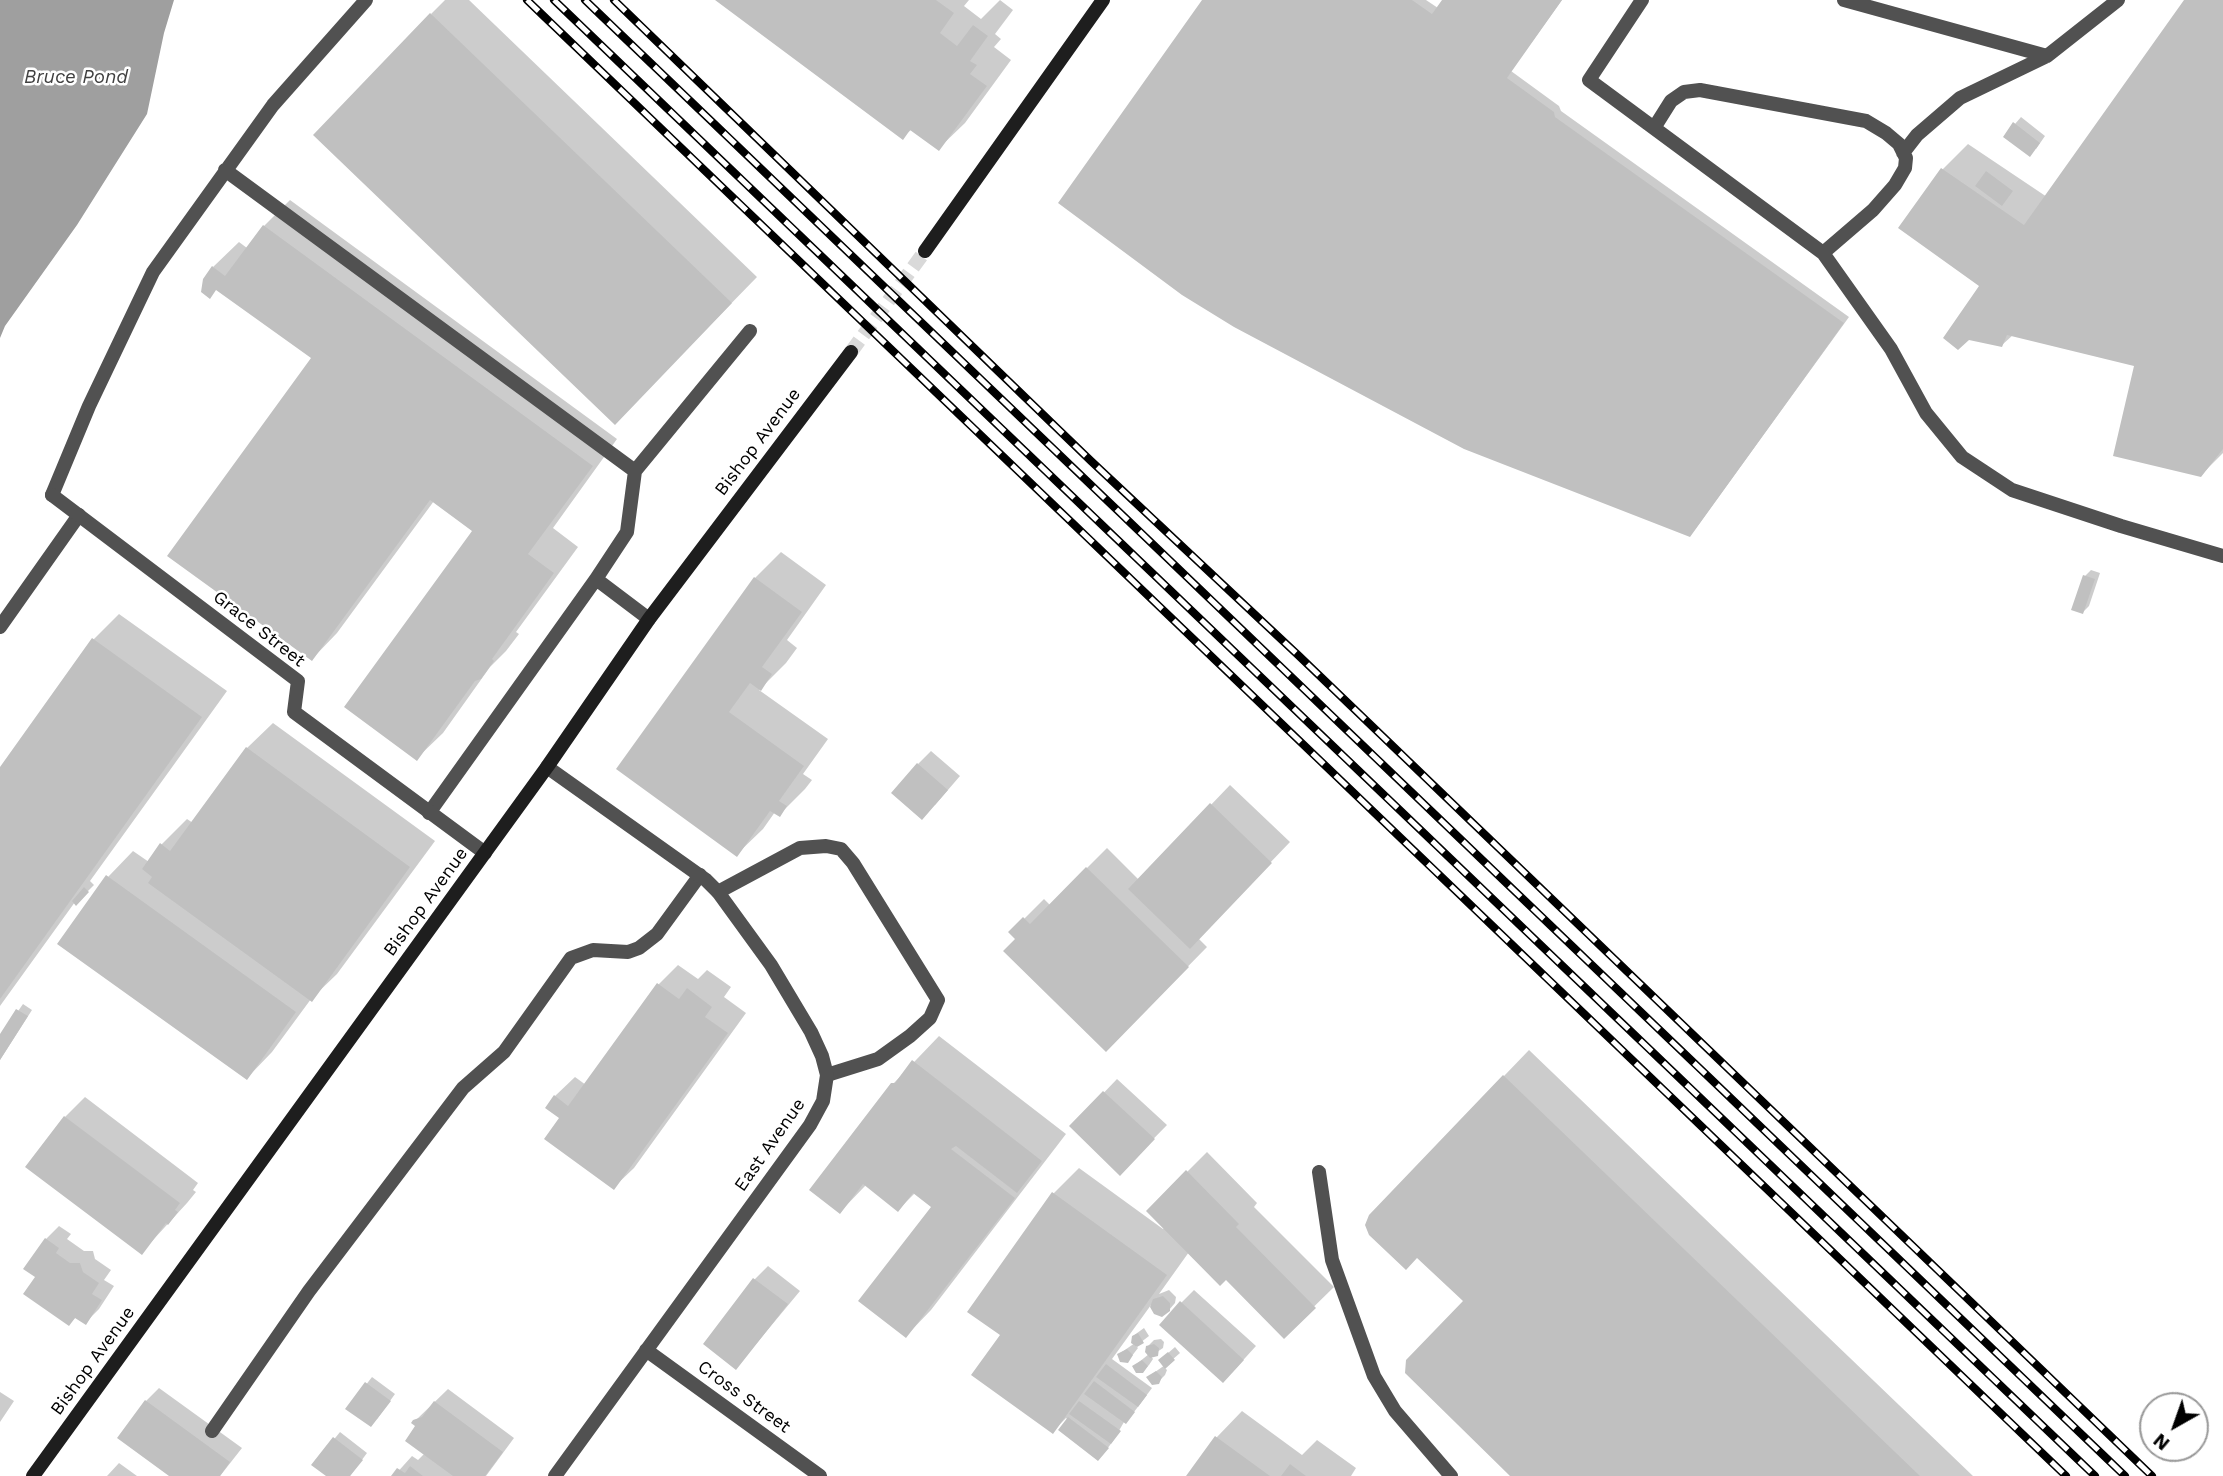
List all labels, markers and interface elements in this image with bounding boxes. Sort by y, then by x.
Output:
water label: Bruce Pond [24,66,128,88]
street label: Bishop Avenue [711,384,805,500]
street label: Grace Street [209,586,309,672]
street label: Bishop Avenue [379,843,473,961]
street label: East Avenue [730,1094,810,1196]
street label: Bishop Avenue [46,1302,140,1420]
street label: Cross Street [693,1356,795,1438]
north arrow [2139,1392,2209,1462]
text: N [2149,1429,2174,1455]

